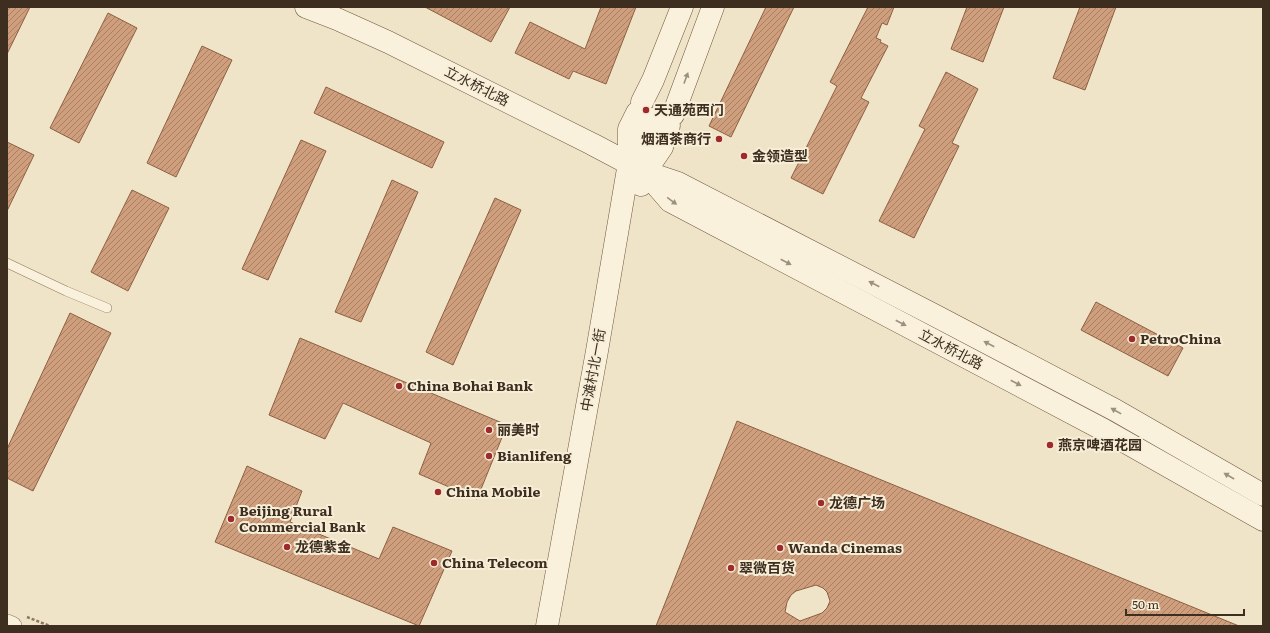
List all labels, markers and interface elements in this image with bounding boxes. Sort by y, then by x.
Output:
street label: 立水桥北路 [442,60,513,110]
one-way arrow [683,71,689,83]
place label: 天通苑西门 [654,99,724,119]
marker: 天通苑西门 [641,105,651,115]
place label: 烟酒茶商行 [641,128,711,148]
marker: 烟酒茶商行 [714,134,724,144]
place label: 金领造型 [752,145,808,165]
marker: 金领造型 [739,151,749,161]
one-way arrow [666,197,677,205]
one-way arrow [780,259,792,265]
one-way arrow [868,281,880,287]
one-way arrow [895,319,907,326]
street label: 立水桥北路 [916,323,987,373]
street label: 中滩村北一街 [575,327,609,413]
place label: PetroChina [1140,328,1222,348]
marker: PetroChina [1127,334,1137,344]
one-way arrow [983,341,995,347]
place label: China Bohai Bank [407,375,534,395]
one-way arrow [1011,380,1022,386]
marker: China Bohai Bank [394,381,404,391]
one-way arrow [1110,408,1122,414]
place label: 丽美时 [497,419,540,439]
marker: 丽美时 [484,425,494,435]
place label: 燕京啤酒花园 [1058,434,1142,454]
marker: 燕京啤酒花园 [1045,440,1055,450]
place label: Bianlifeng [497,445,572,465]
marker: Bianlifeng [484,451,494,461]
one-way arrow [1223,472,1235,479]
place label: China Mobile [446,481,541,501]
marker: China Mobile [433,487,443,497]
place label: 龙德广场 [829,492,885,512]
marker: 龙德广场 [816,498,826,508]
place label: Beijing Rural Commercial Bank [239,500,366,536]
marker: Beijing Rural Commercial Bank [226,514,236,524]
place label: 龙德紫金 [295,536,351,556]
place label: Wanda Cinemas [788,537,902,557]
marker: 龙德紫金 [282,542,292,552]
marker: Wanda Cinemas [775,543,785,553]
place label: China Telecom [442,552,548,572]
place label: 翠微百货 [739,557,795,577]
marker: China Telecom [429,558,439,568]
marker: 翠微百货 [726,563,736,573]
scale bar [1126,591,1244,617]
text: 50 m [1132,595,1159,613]

